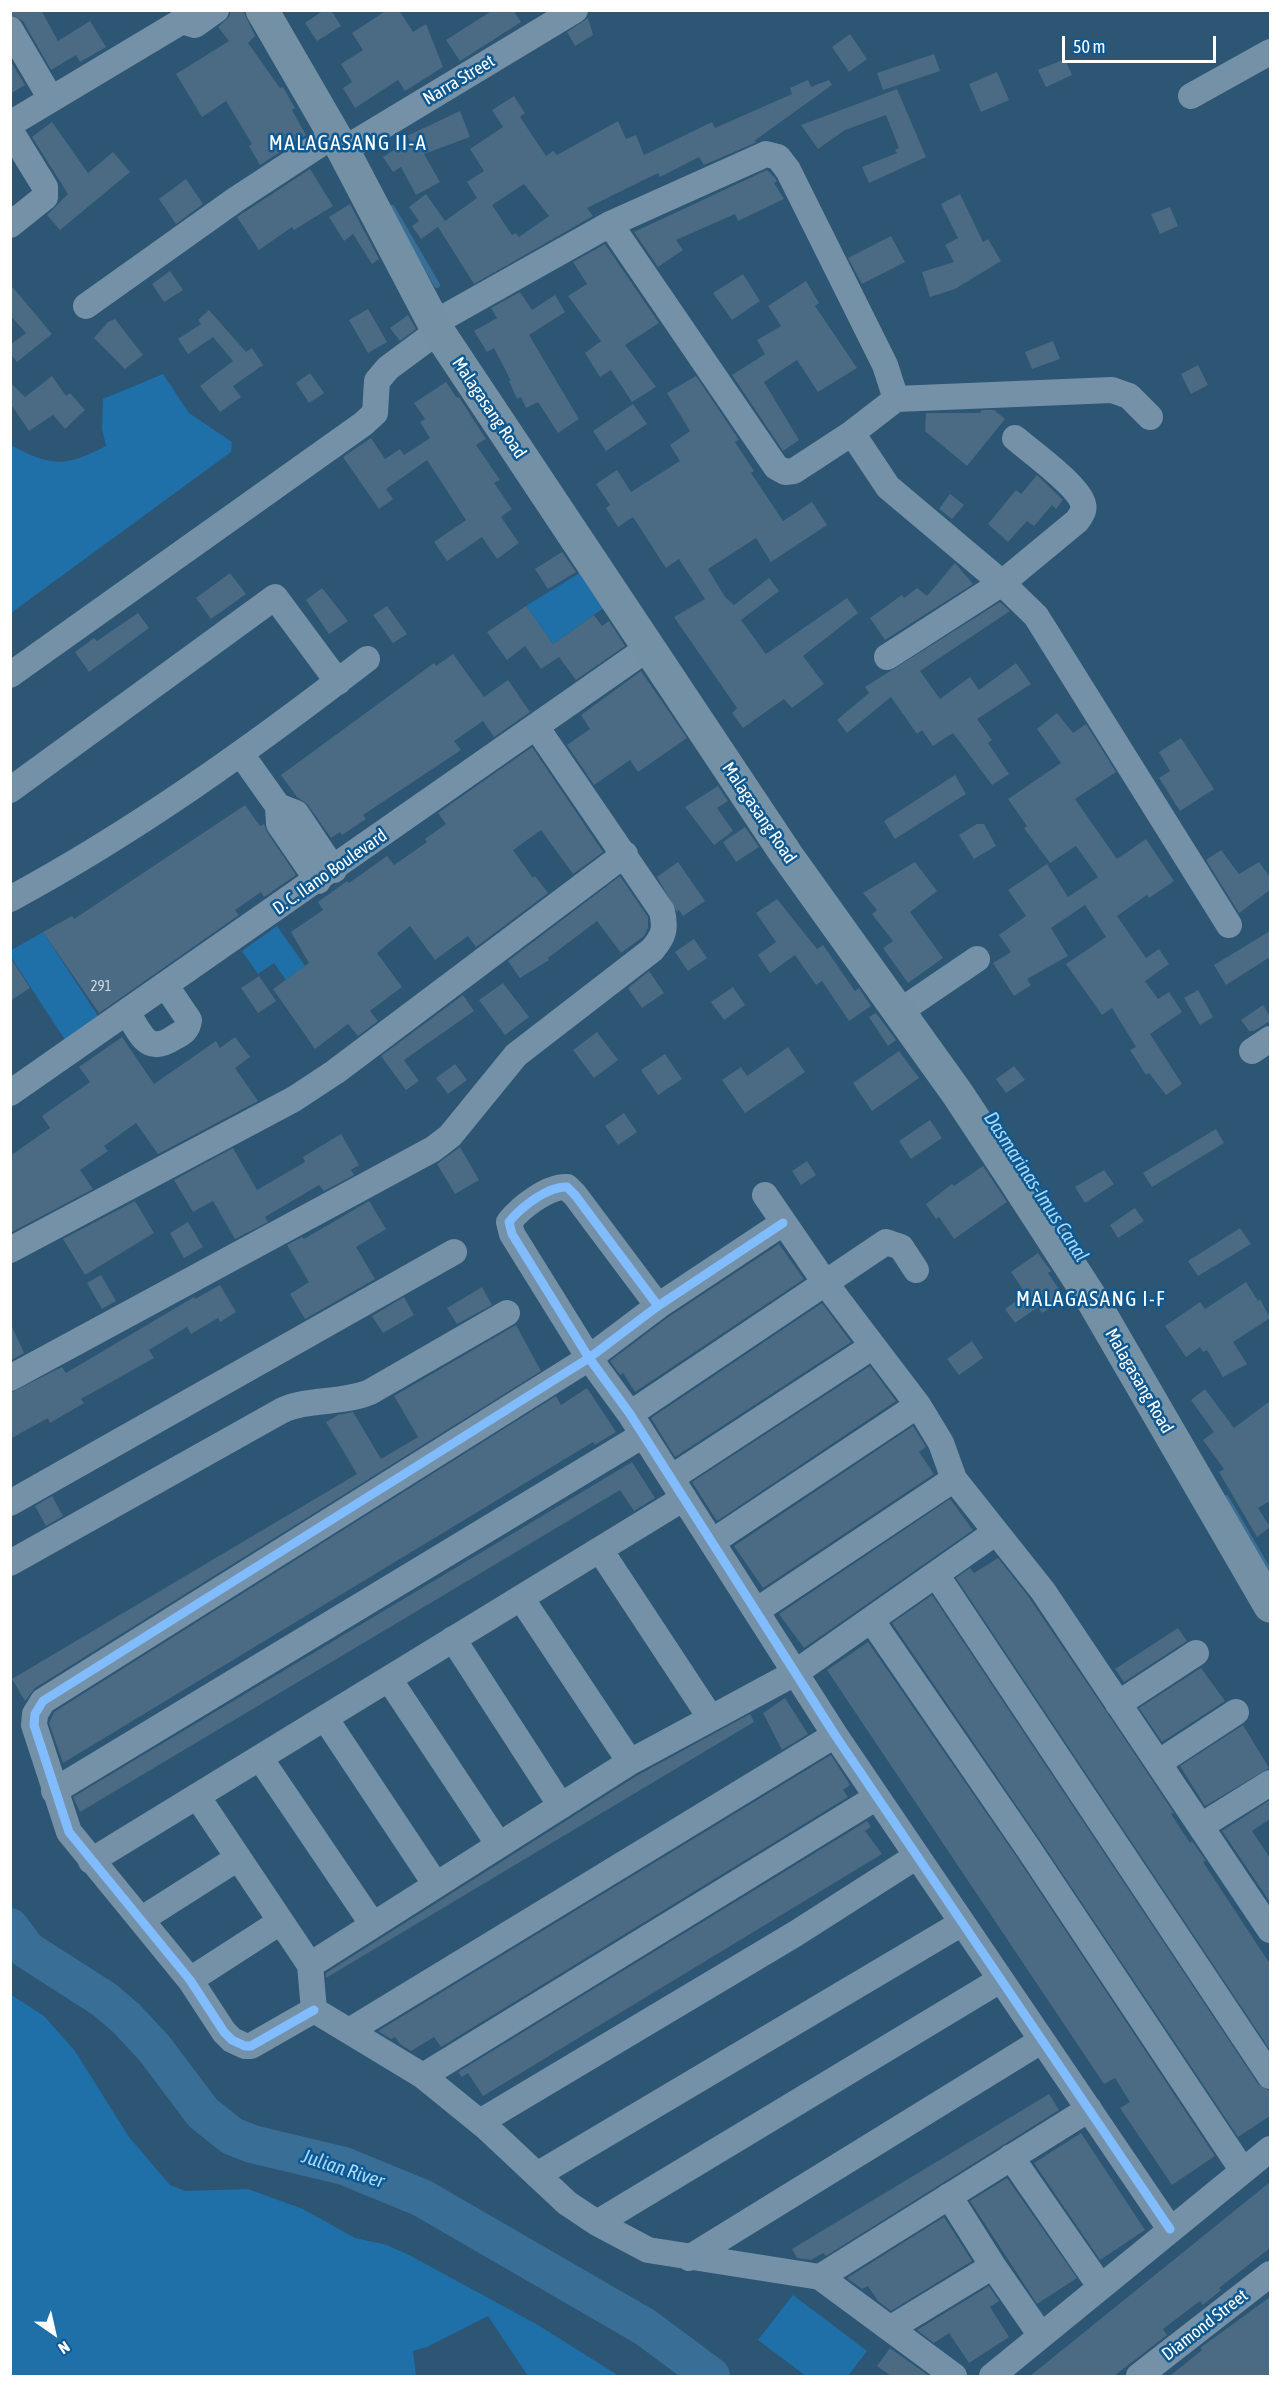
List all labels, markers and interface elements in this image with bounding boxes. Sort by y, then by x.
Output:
scale bar [1065,24,1220,62]
text: 50 m [1073,36,1105,57]
street label: Narra Street [419,50,499,110]
district label: MALAGASANG II-A [269,130,427,156]
street label: Malagasang Road [447,353,531,463]
street label: Malagasang Road [717,758,801,868]
street label: D. C. Ilano Boulevard [269,825,391,919]
house number: 291 [90,977,112,995]
water label: Dasmarinas-Imus Canal [978,1107,1094,1267]
district label: MALAGASANG I-F [1016,1286,1166,1312]
street label: Malagasang Road [1100,1325,1178,1437]
water label: Julian River [299,2144,387,2194]
street label: Diamond Street [1158,2285,1252,2365]
north arrow [24,2303,84,2363]
text: N [55,2338,73,2358]

